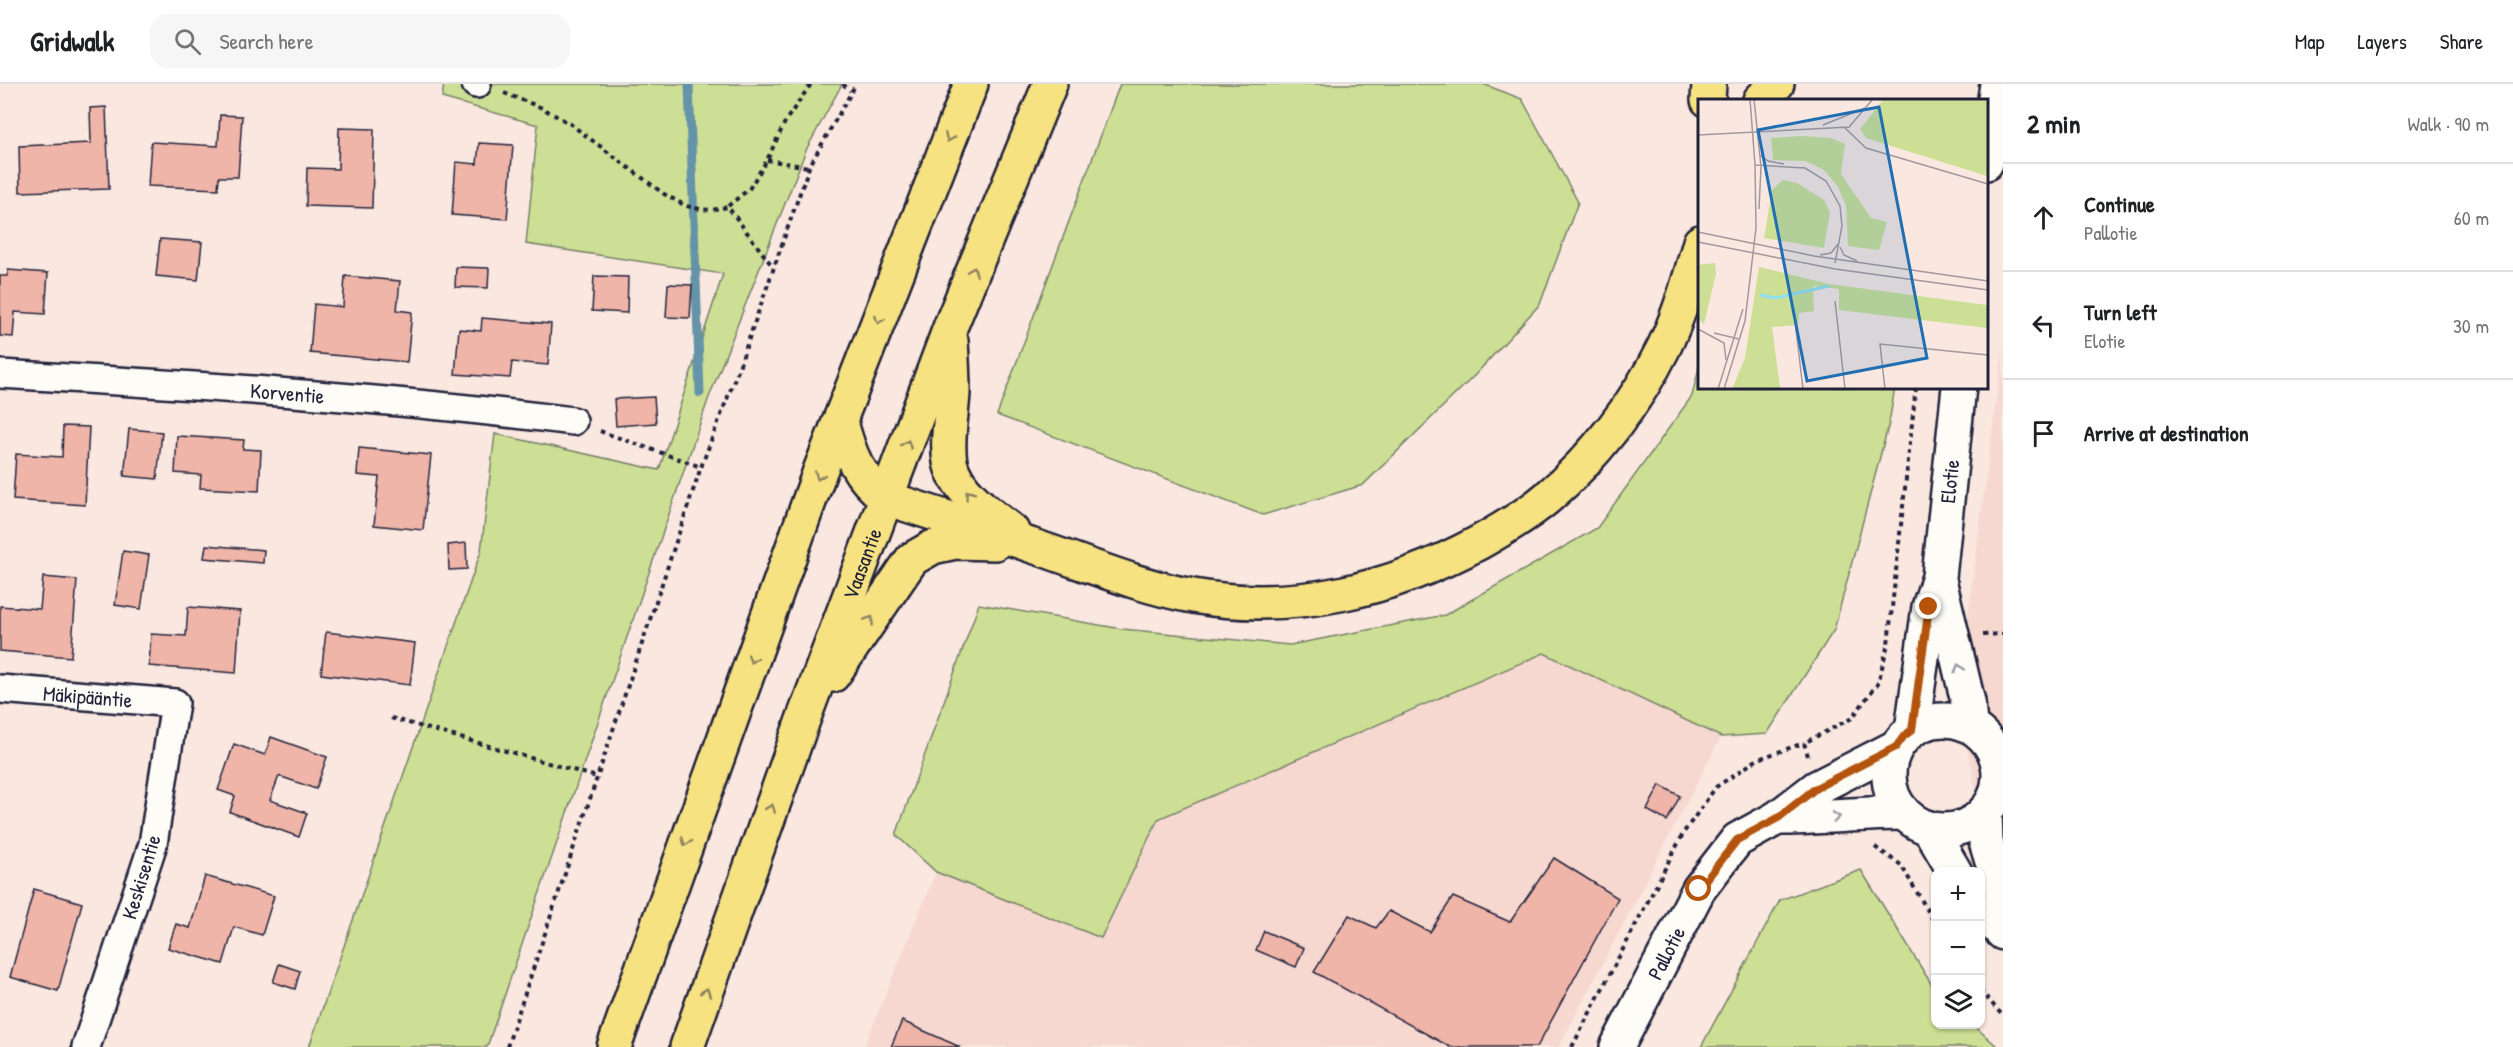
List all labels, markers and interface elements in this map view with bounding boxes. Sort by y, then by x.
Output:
search box [150,14,570,68]
text: Gridwalk [30,22,114,60]
icon: search [171,25,204,58]
text: Search here [219,26,313,56]
text: Map [2295,27,2324,56]
text: Layers [2357,27,2407,56]
text: Share [2440,27,2483,56]
inset map [1698,99,1988,388]
text: 2 min [2027,106,2080,141]
text: Walk · 90 m [2408,110,2489,137]
one-way arrow [944,132,956,143]
text: Continue [2084,189,2155,219]
icon: ahead [2027,201,2060,234]
text: 60 m [2454,204,2489,231]
text: Pallotie [2084,219,2137,246]
one-way arrow [966,266,978,277]
text: Turn left [2084,297,2157,327]
icon: left [2027,309,2060,342]
text: 30 m [2453,312,2489,339]
one-way arrow [874,314,886,325]
text: Elotie [2084,327,2126,354]
street label: Korventie [249,375,326,410]
icon: arrive [2027,417,2060,450]
text: Arrive at destination [2084,418,2249,448]
one-way arrow [899,439,912,449]
street label: Elotie [1932,458,1966,505]
one-way arrow [813,470,826,481]
one-way arrow [965,490,976,501]
street label: Vaasantie [835,524,888,604]
route end [1915,593,1941,619]
one-way arrow [863,615,874,626]
one-way arrow [747,653,760,664]
one-way arrow [1954,663,1967,673]
street label: Mäkipääntie [42,678,133,714]
one-way arrow [764,803,776,814]
one-way arrow [1831,811,1840,824]
street label: Keskisentie [114,831,168,923]
one-way arrow [681,837,694,847]
map controls [1931,867,1985,1029]
button: + [1931,867,1985,921]
route start [1685,875,1711,901]
street label: Pallotie [1640,921,1692,985]
button: − [1931,921,1985,975]
button: layers [1931,975,1985,1029]
one-way arrow [699,987,712,998]

